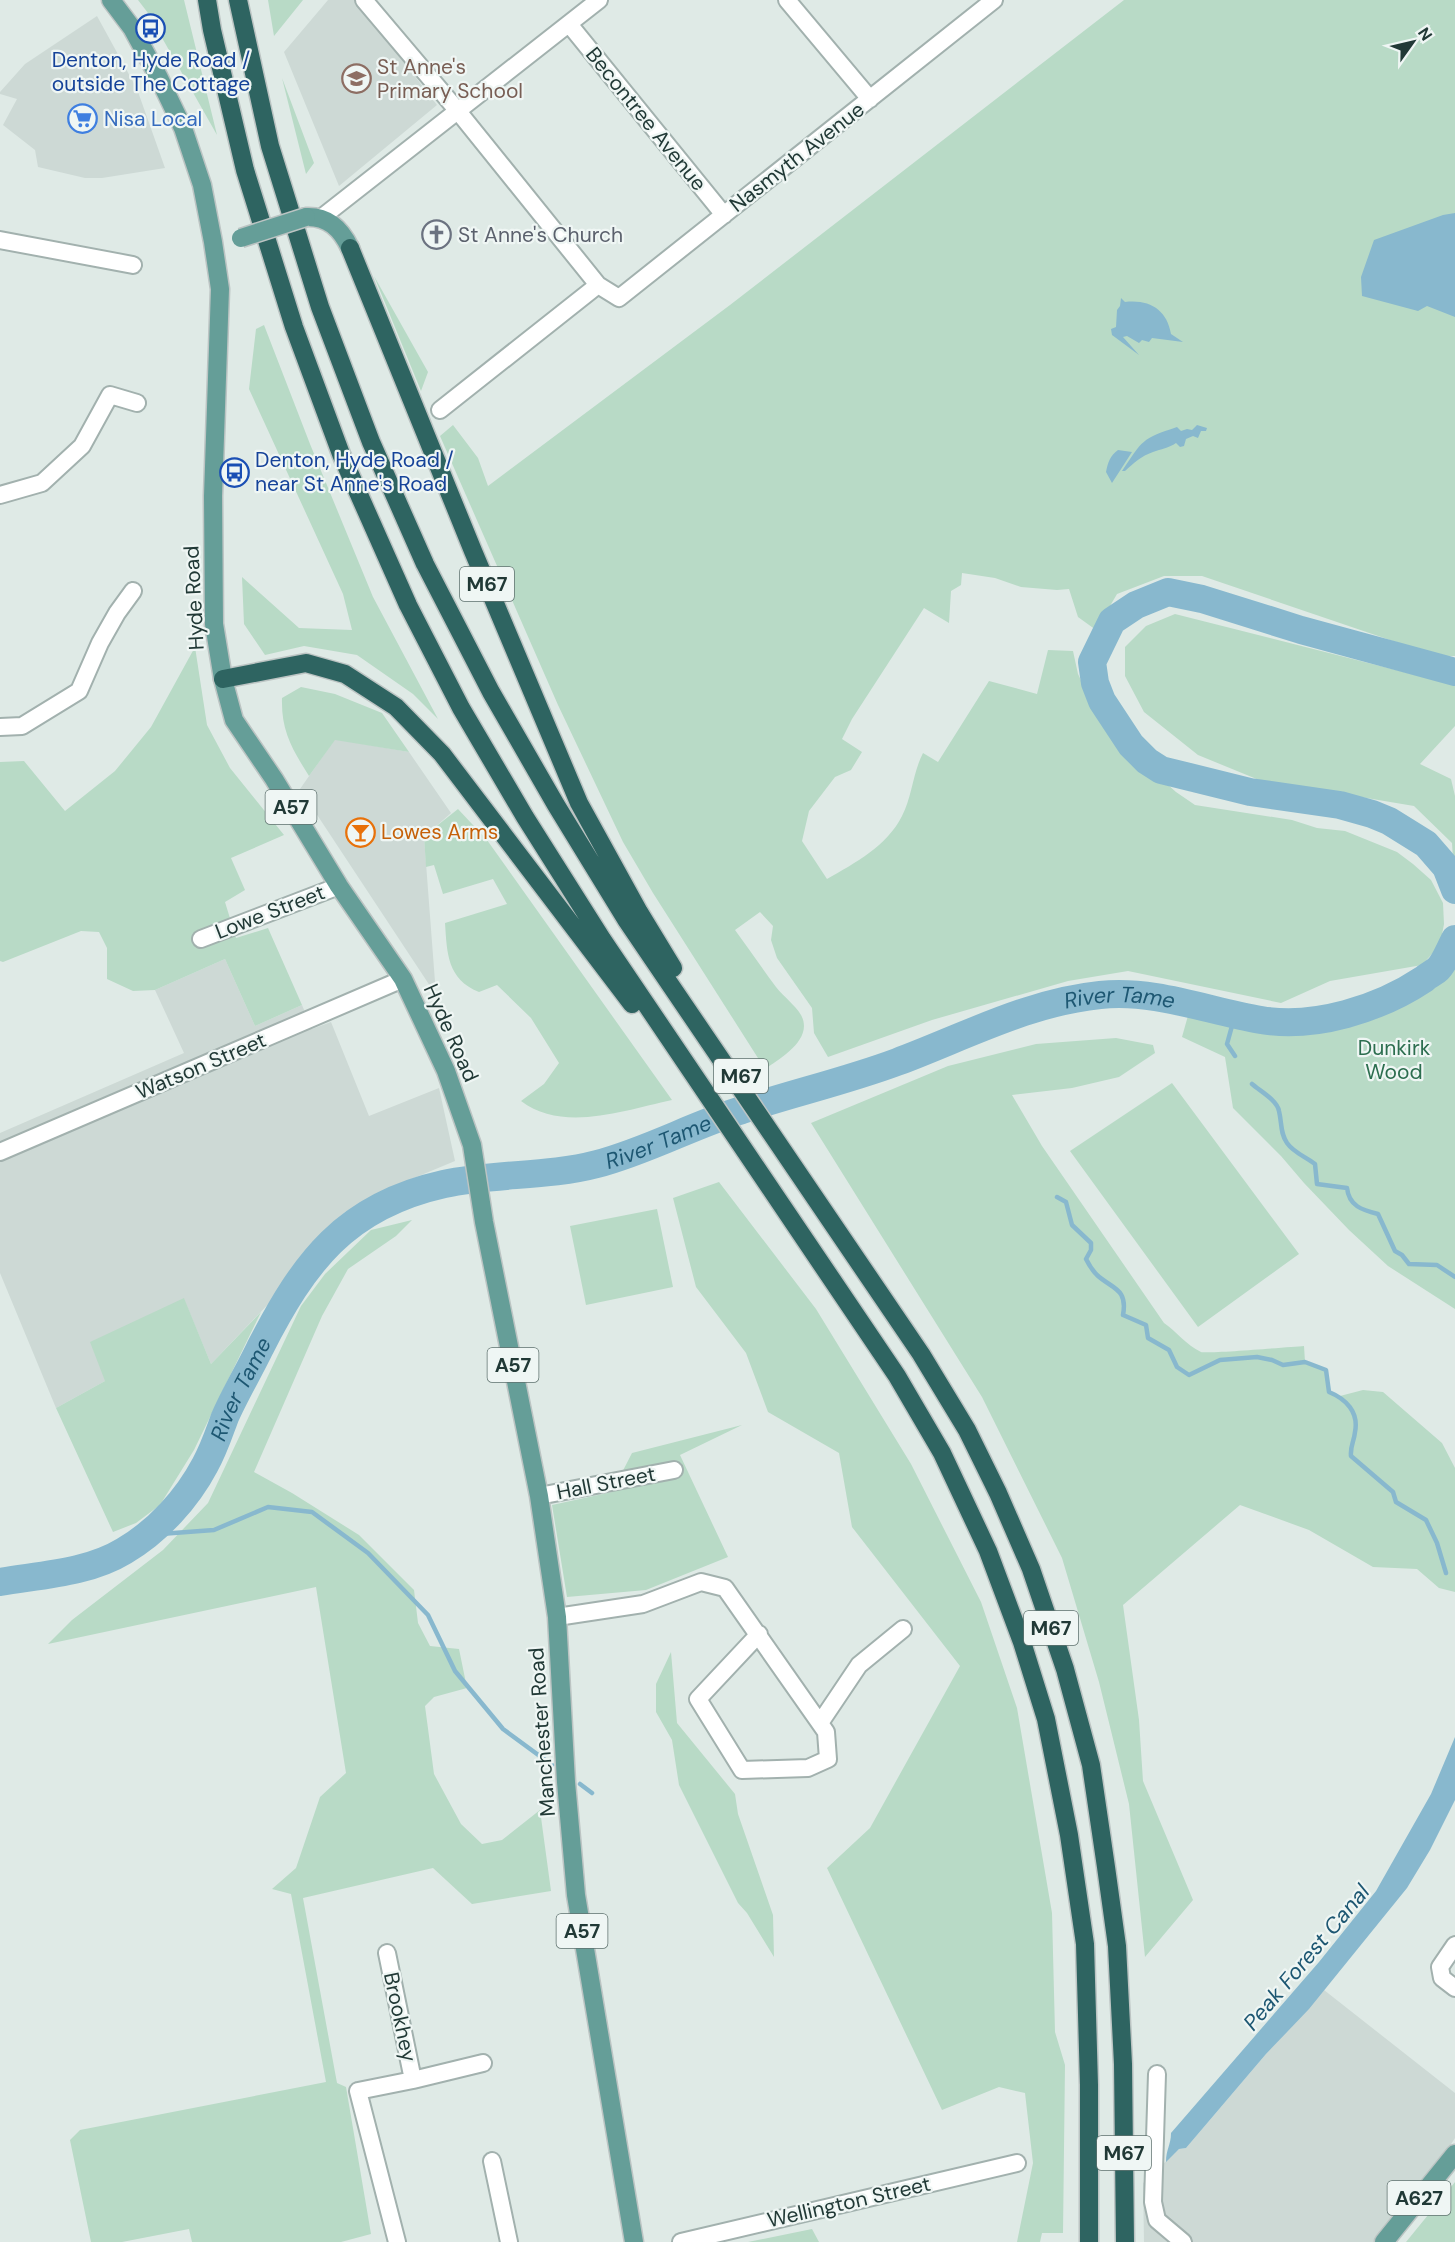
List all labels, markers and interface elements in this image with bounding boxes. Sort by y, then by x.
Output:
north arrow [1383,12,1443,72]
bus stop icon: Denton, Hyde Road / outside The Cottage [135,13,167,45]
text: N [1413,23,1437,45]
street label: Becontree Avenue [579,41,713,197]
place label: Denton, Hyde Road / outside The Cottage [52,46,250,98]
place label: St Anne's Primary School [377,53,523,105]
school or university icon: St Anne's Primary School [340,63,372,95]
street label: Nasmyth Avenue [724,96,870,218]
supermarket icon: Nisa Local [67,103,99,135]
place label: Nisa Local [104,105,202,133]
church icon: St Anne's Church [421,219,453,251]
place label: St Anne's Church [458,221,623,249]
place label: Denton, Hyde Road / near St Anne's Road [255,446,454,498]
bus stop icon: Denton, Hyde Road / near St Anne's Road [218,456,250,488]
street label: Hyde Road [177,545,211,651]
road number: M67 [460,567,514,601]
road number: A57 [266,790,316,824]
bar icon: Lowes Arms [344,816,376,848]
place label: Lowes Arms [381,818,498,846]
street label: Lowe Street [211,878,329,946]
street label: Hyde Road [417,980,485,1086]
water label: River Tame [1061,980,1178,1015]
street label: Watson Street [132,1026,270,1106]
park label: Dunkirk Wood [1358,1034,1431,1086]
road number: M67 [714,1059,768,1093]
water label: River Tame [602,1108,716,1176]
water label: River Tame [204,1332,278,1445]
road number: A57 [488,1348,538,1382]
street label: Hall Street [554,1460,658,1506]
road number: M67 [1024,1611,1078,1645]
street label: Manchester Road [522,1647,562,1817]
water label: Peak Forest Canal [1237,1877,1377,2036]
road number: A57 [556,1914,608,1948]
street label: Brookhey [377,1970,423,2065]
road number: M67 [1097,2136,1151,2170]
street label: Wellington Street [765,2170,933,2234]
road number: A627 [1388,2181,1450,2215]

